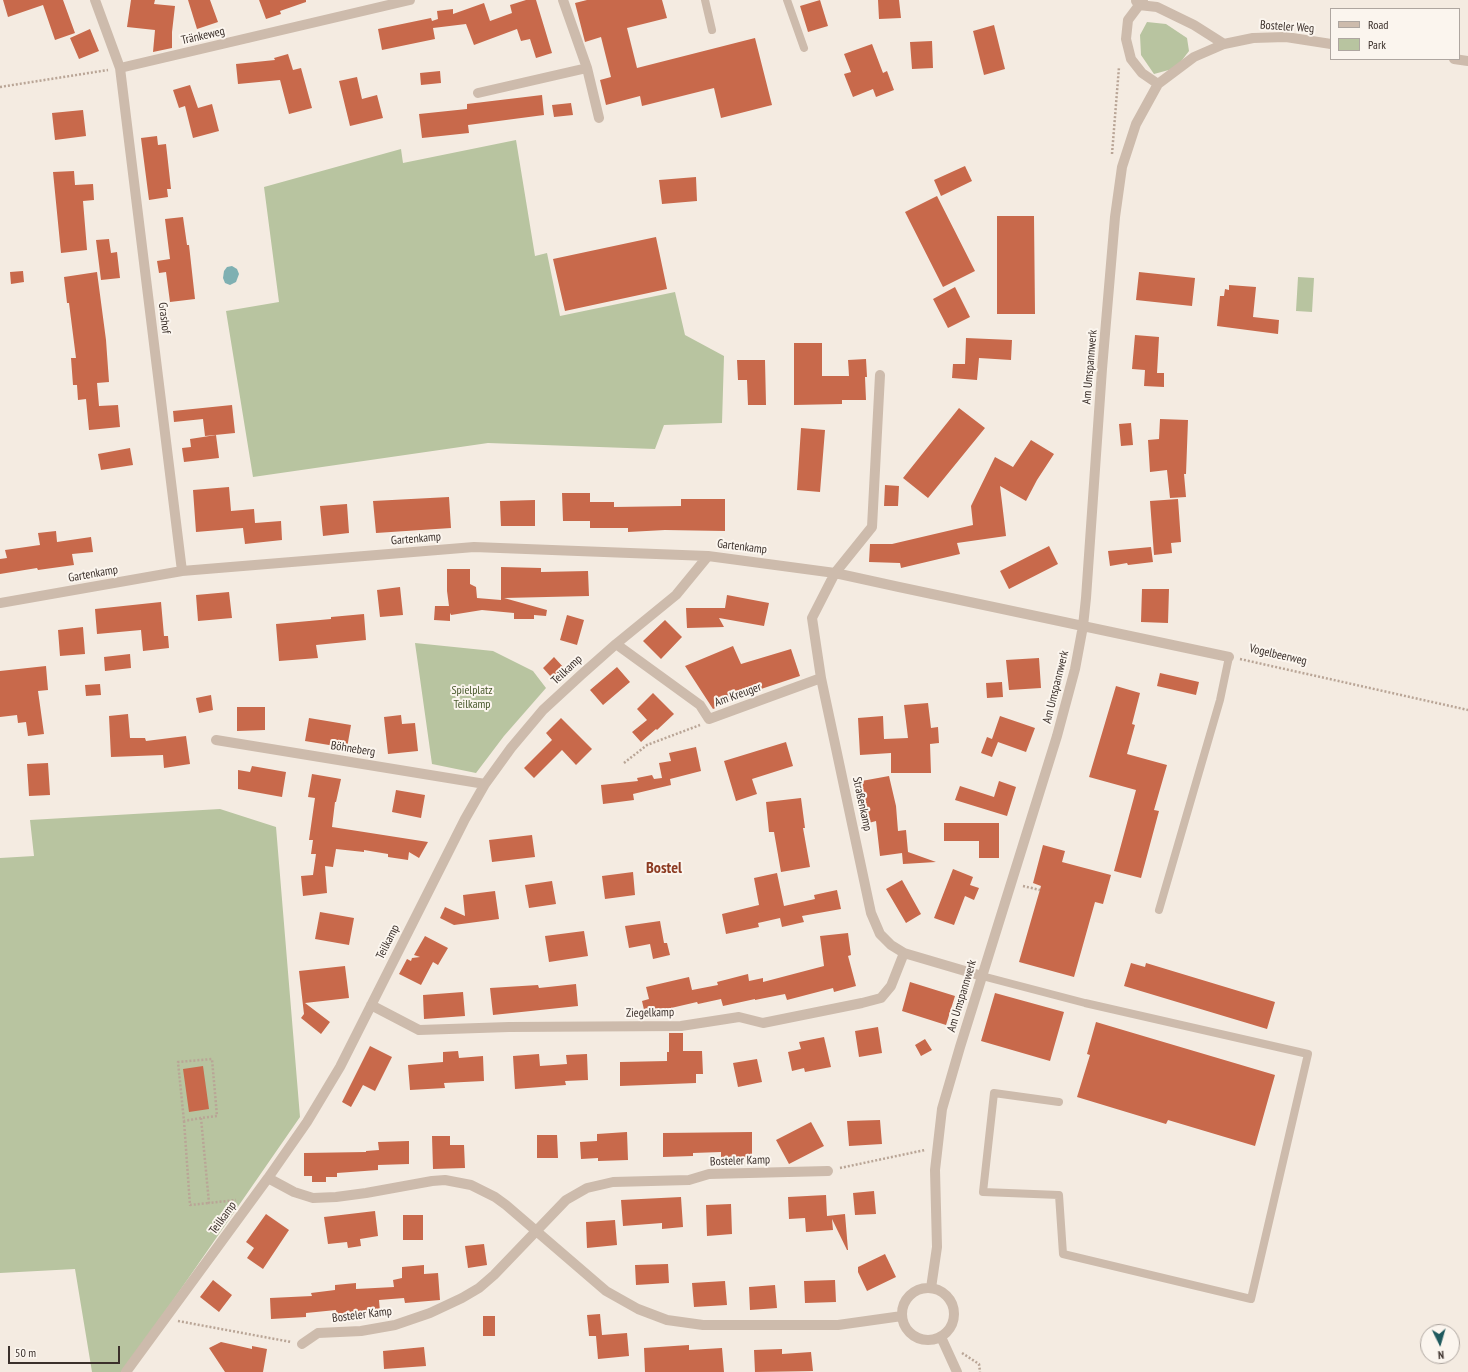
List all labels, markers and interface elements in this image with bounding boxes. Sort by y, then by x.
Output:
legend [1330,8,1460,60]
text: Road [1368,17,1388,32]
street label: Bosteler Weg [1259,18,1315,36]
street label: Tränkeweg [180,24,226,48]
text: Park [1368,37,1386,52]
street label: Grashof [155,302,173,334]
street label: Am Umspannwerk [1080,329,1100,405]
street label: Gartenkamp [390,530,442,548]
street label: Gartenkamp [716,537,768,557]
street label: Gartenkamp [67,563,119,585]
street label: Vogelbeerweg [1248,641,1308,669]
street label: Am Umspannwerk [1040,649,1072,725]
street label: Teilkamp [549,652,585,688]
street label: Am Kreuger [713,680,763,710]
park label: Spielplatz Teilkamp [451,684,493,712]
street label: Böhneberg [330,738,376,760]
street label: Straßenkamp [849,776,875,832]
district label: Bostel [646,858,682,878]
street label: Teilkamp [373,922,403,962]
street label: Am Umspannwerk [944,958,980,1034]
street label: Ziegelkamp [626,1005,674,1021]
street label: Bosteler Kamp [710,1153,770,1169]
street label: Teilkamp [206,1199,240,1237]
street label: Bosteler Kamp [331,1304,393,1326]
north arrow [1420,1324,1460,1364]
scale bar [10,1338,122,1364]
text: 50 m [15,1345,36,1360]
text: N [1437,1348,1445,1362]

